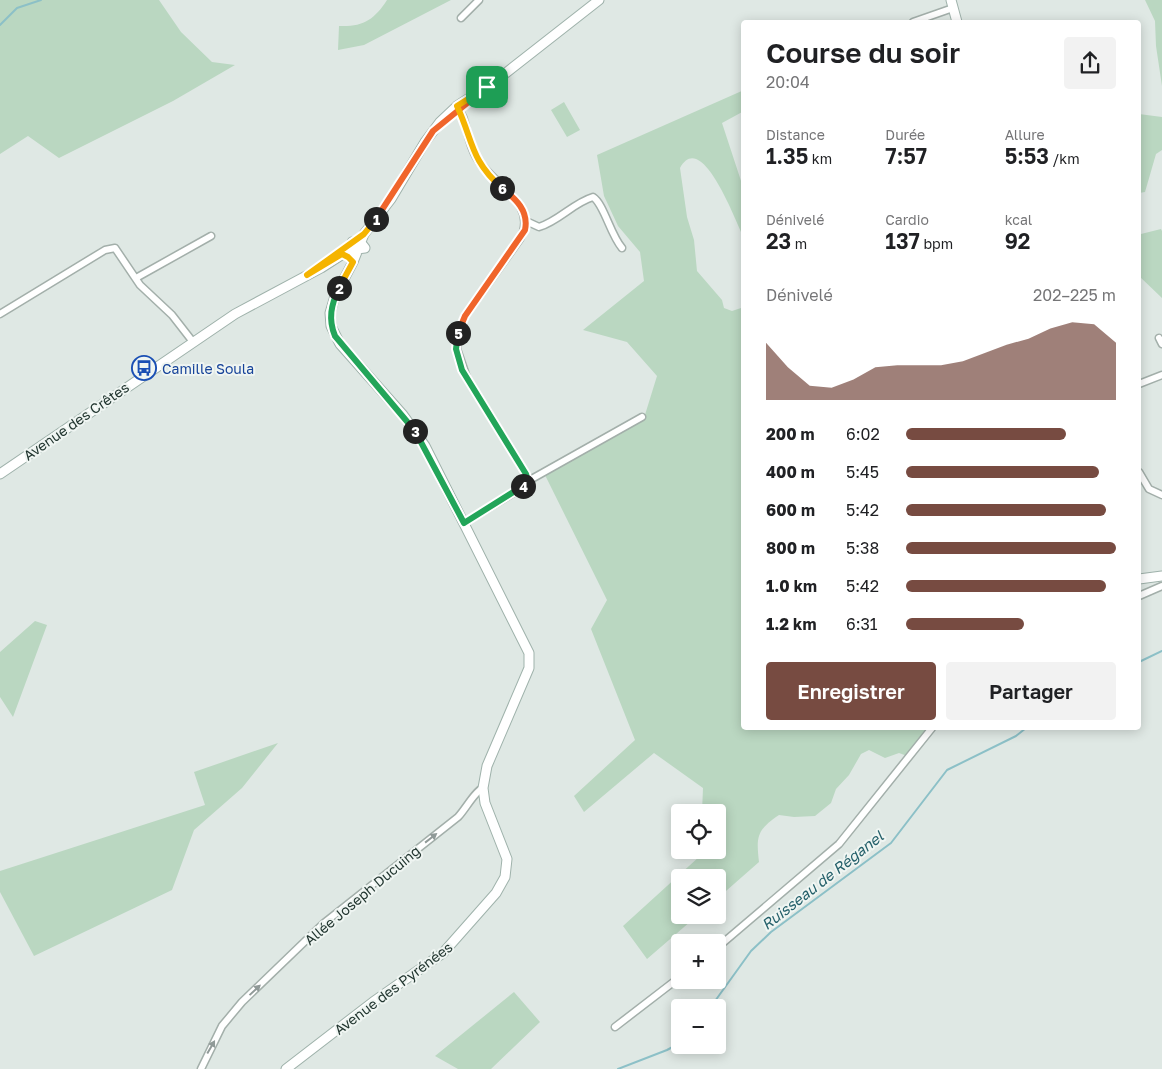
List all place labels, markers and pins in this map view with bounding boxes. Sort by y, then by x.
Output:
pin [466,66,508,108]
pin: 6 [490,176,514,200]
pin: 1 [364,206,388,232]
pin: 2 [326,276,352,300]
pin: 5 [446,320,470,346]
bus stop icon: Camille Soula [131,355,157,381]
place label: Camille Soula [162,360,254,377]
pin: 3 [402,418,428,444]
pin: 4 [510,474,536,498]

